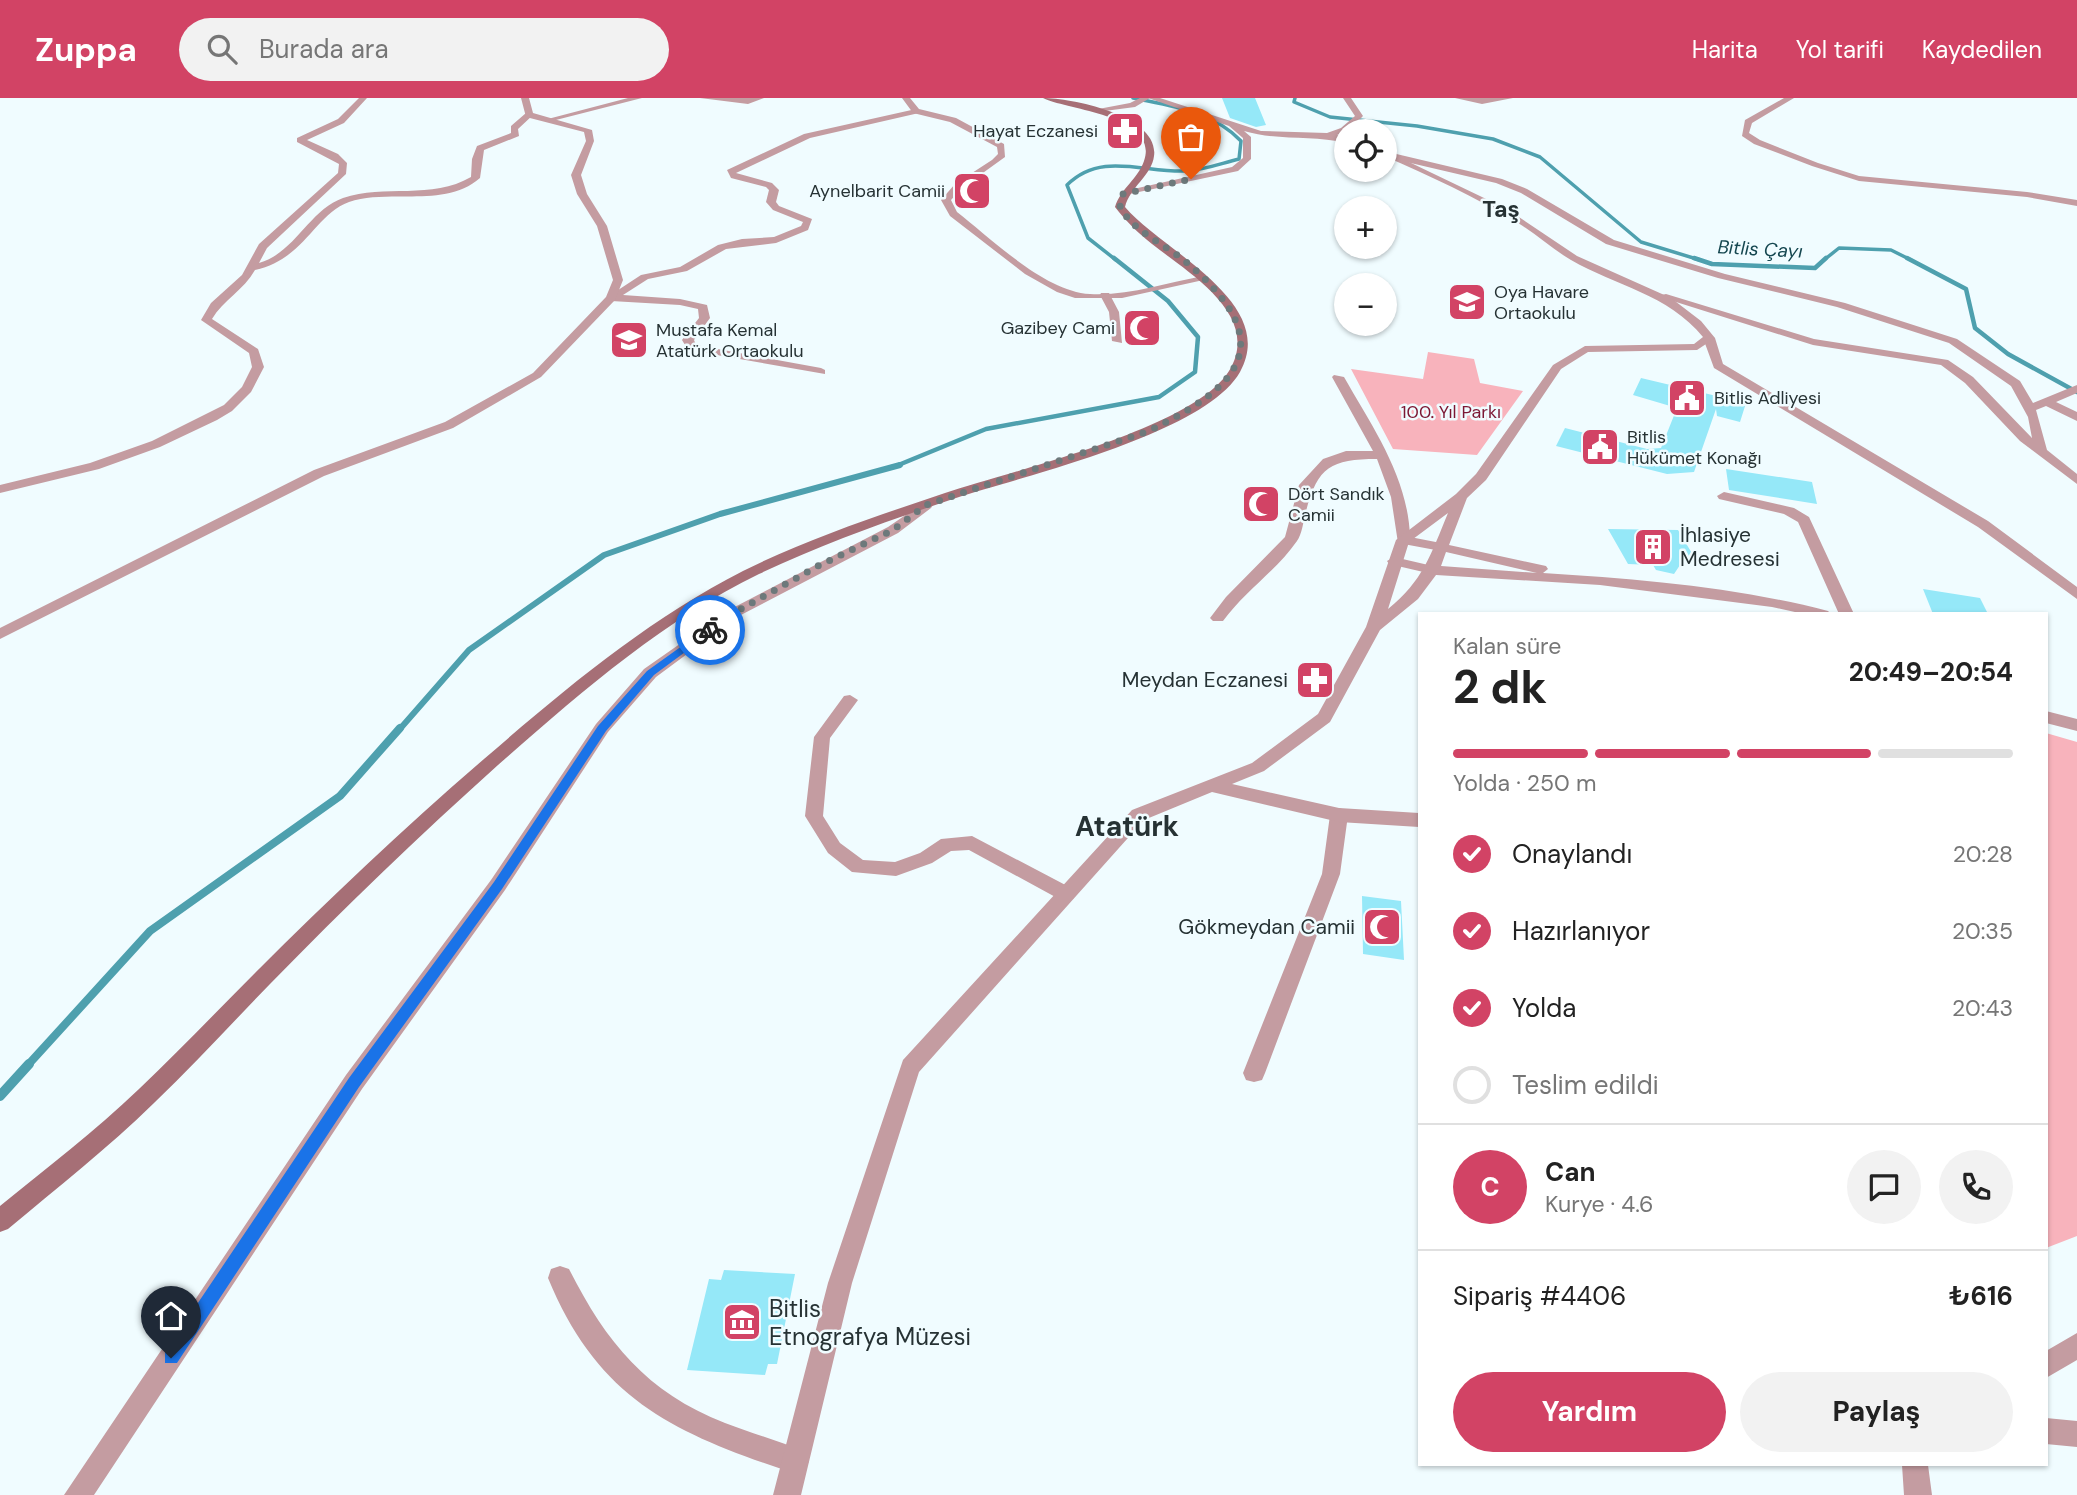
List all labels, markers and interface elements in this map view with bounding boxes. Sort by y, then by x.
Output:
search box [179,18,669,81]
text: Zuppa [35,28,137,71]
icon: search [203,30,241,68]
text: Burada ara [259,32,389,66]
text: Harita [1692,34,1758,65]
text: Yol tarifi [1796,34,1884,65]
text: Kaydedilen [1922,34,2042,65]
pin [1161,107,1221,179]
pharmacy icon: Hayat Eczanesi [1104,110,1146,152]
icon: bag [1172,118,1210,156]
place label: Hayat Eczanesi [973,119,1098,143]
map controls [1334,119,1397,336]
button: locate [1334,119,1397,182]
mosque icon: Aynelbarit Camii [951,170,993,212]
place label: Aynelbarit Camii [809,179,945,203]
district label: Taş [1482,194,1520,224]
button: + [1334,196,1397,259]
water label: Bitlis Çayı [1717,234,1803,264]
button: − [1334,273,1397,336]
place label: Oya Havare Ortaokulu [1494,280,1589,325]
school or university icon: Oya Havare Ortaokulu [1446,281,1488,323]
mosque icon: Gazibey Cami [1121,307,1163,349]
place label: Gazibey Cami [1001,316,1115,340]
place label: Mustafa Kemal Atatürk Ortaokulu [656,318,804,363]
school or university icon: Mustafa Kemal Atatürk Ortaokulu [608,319,650,361]
public building icon: Bitlis Adliyesi [1666,377,1708,419]
place label: Bitlis Adliyesi [1714,386,1821,410]
park label: 100. Yıl Parkı [1401,400,1501,424]
place label: Bitlis Hükümet Konağı [1627,425,1762,470]
public building icon: Bitlis Hükümet Konağı [1579,426,1621,468]
place label: Dört Sandık Camii [1288,482,1385,527]
mosque icon: Dört Sandık Camii [1240,483,1282,525]
place label: İhlasiye Medresesi [1680,521,1780,573]
building icon: İhlasiye Medresesi [1632,526,1674,568]
courier [675,595,745,665]
icon: bike [691,611,729,649]
text: Kalan süre [1453,631,1561,661]
text: 20:49–20:54 [1849,655,2013,689]
text: 2 dk [1453,657,1547,717]
pharmacy icon: Meydan Eczanesi [1294,659,1336,701]
place label: Meydan Eczanesi [1122,666,1288,694]
text: Yolda · 250 m [1453,768,1596,798]
district label: Atatürk [1075,808,1179,845]
icon: check [1453,835,1491,873]
text: Onaylandı [1512,837,1632,871]
text: 20:28 [1953,839,2013,869]
mosque icon: Gökmeydan Camii [1361,906,1403,948]
icon: check [1453,912,1491,950]
place label: Gökmeydan Camii [1178,913,1355,941]
text: Hazırlanıyor [1512,914,1650,948]
text: 20:35 [1952,916,2013,946]
icon: check [1453,989,1491,1027]
text: Yolda [1512,991,1576,1025]
text: 20:43 [1952,993,2013,1023]
text: Teslim edildi [1512,1068,1659,1102]
button: chat [1847,1150,1921,1224]
button: phone [1939,1150,2013,1224]
text: Can [1545,1155,1595,1189]
text: C [1480,1170,1500,1204]
text: Kurye · 4.6 [1545,1189,1654,1219]
text: Sipariş #4406 [1453,1279,1626,1313]
text: ₺616 [1949,1279,2013,1313]
pin [141,1286,201,1358]
place label: Bitlis Etnografya Müzesi [769,1293,971,1352]
icon: home [152,1297,190,1335]
museum icon: Bitlis Etnografya Müzesi [721,1301,763,1343]
button: Yardım [1453,1372,1726,1452]
button: Paylaş [1740,1372,2013,1452]

